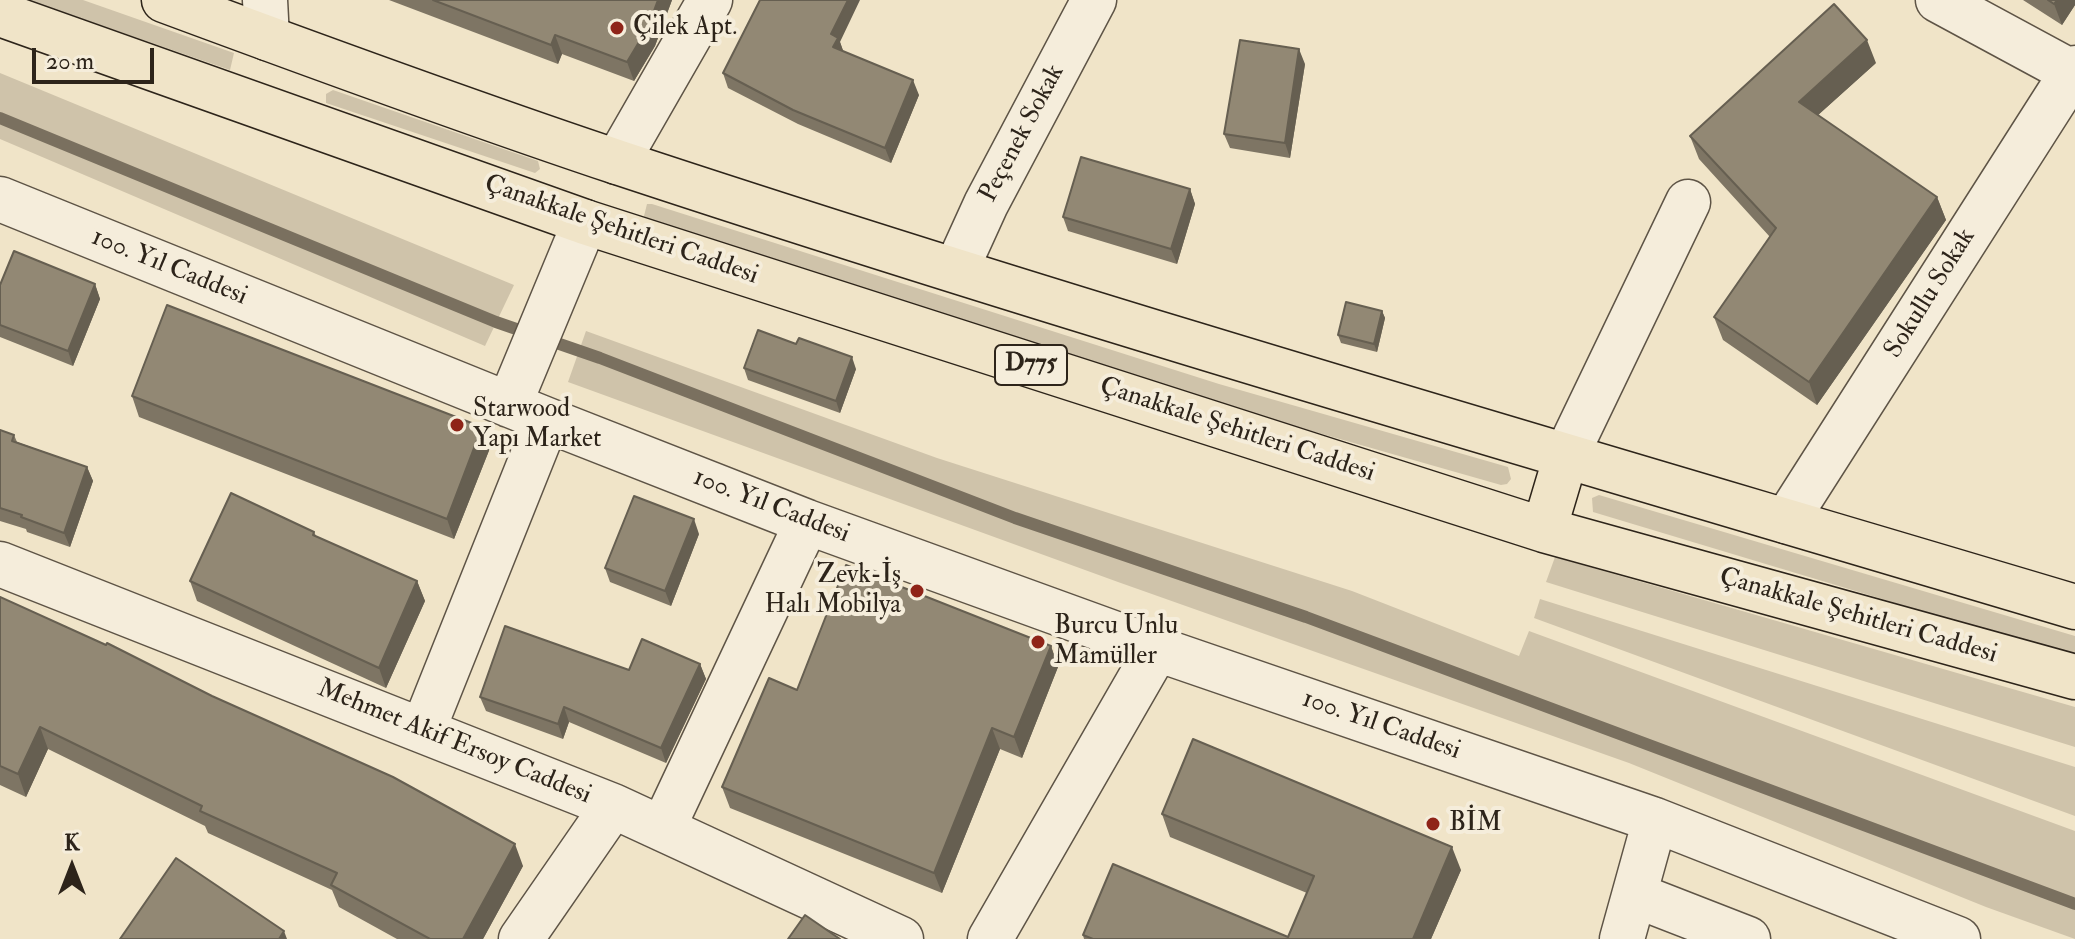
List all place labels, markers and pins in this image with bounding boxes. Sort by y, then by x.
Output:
place label: Çilek Apt. [633,12,737,44]
marker: Çilek Apt. [608,19,626,37]
place label: Starwood Yapı Market [473,394,601,456]
marker: Starwood Yapı Market [448,416,466,434]
place label: Zevk-İş Halı Mobilya [765,560,901,622]
marker: Zevk-İş Halı Mobilya [908,582,926,600]
place label: Burcu Unlu Mamüller [1054,611,1178,672]
marker: Burcu Unlu Mamüller [1029,633,1047,651]
place label: BİM [1449,808,1502,840]
marker: BİM [1424,815,1442,833]

